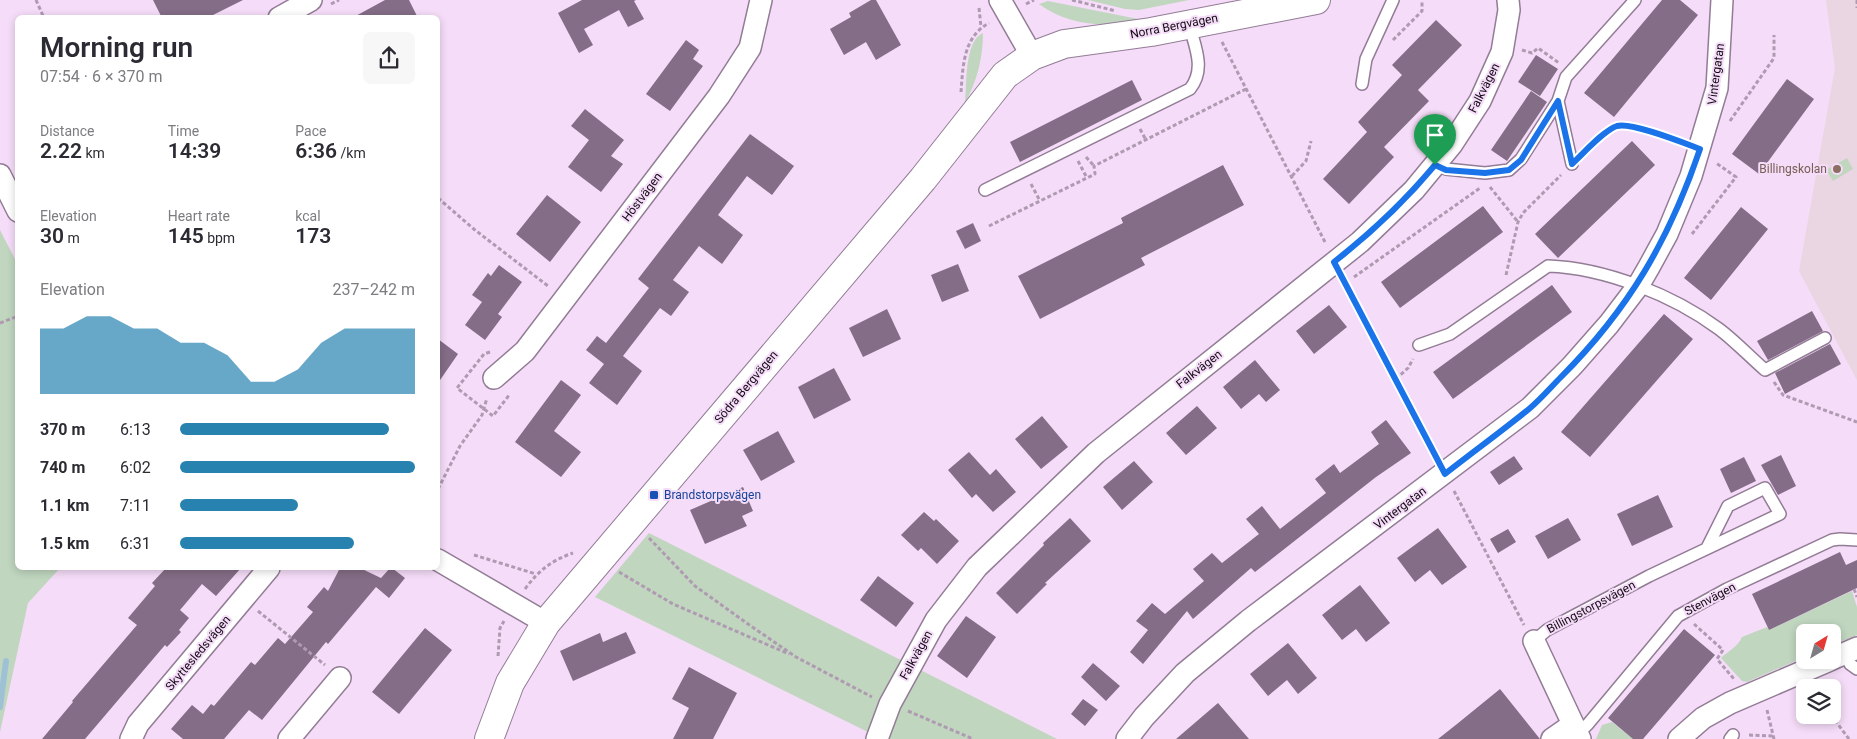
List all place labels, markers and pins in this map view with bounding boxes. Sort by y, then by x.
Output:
pin [1414,114,1456,165]
place label: Billingskolan [1759,162,1827,176]
marker: Billingskolan [1831,163,1843,175]
place label: Brandstorpsvägen [664,488,761,502]
marker: Brandstorpsvägen [648,489,660,501]

